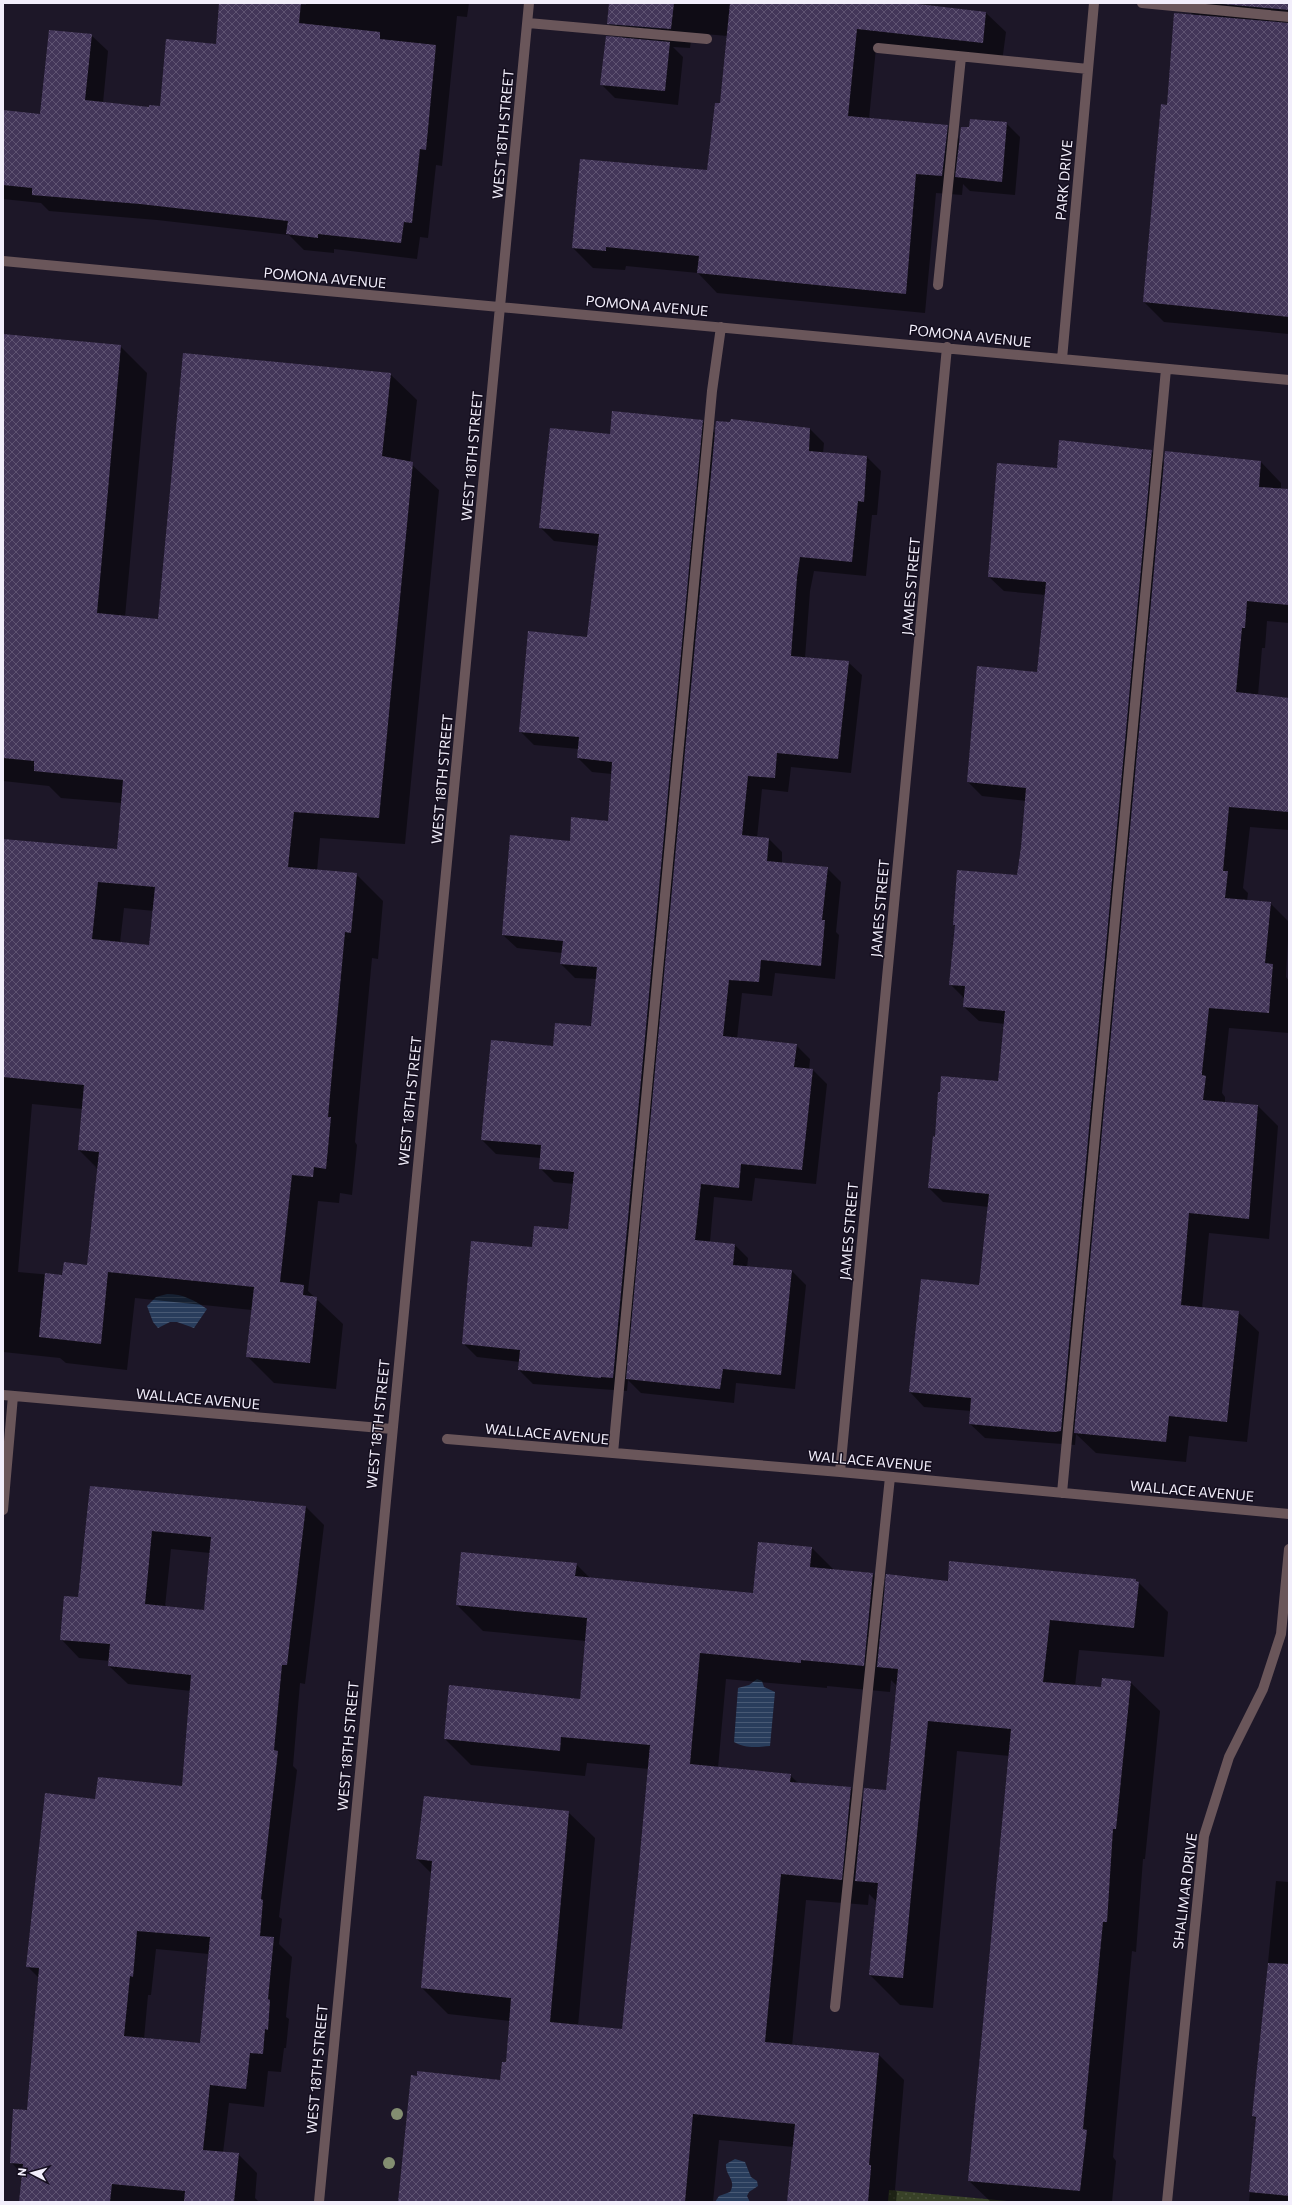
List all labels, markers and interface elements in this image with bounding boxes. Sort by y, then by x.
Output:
street label: WEST 18TH STREET [488,68,517,200]
street label: PARK DRIVE [1052,139,1075,221]
street label: POMONA AVENUE [263,264,387,291]
street label: POMONA AVENUE [585,292,709,319]
street label: POMONA AVENUE [908,321,1032,350]
street label: WEST 18TH STREET [457,390,486,522]
street label: JAMES STREET [898,536,923,636]
street label: WEST 18TH STREET [427,713,456,845]
street label: JAMES STREET [867,858,892,958]
street label: WEST 18TH STREET [394,1035,425,1167]
street label: JAMES STREET [836,1181,861,1281]
street label: WEST 18TH STREET [362,1358,393,1490]
street label: WALLACE AVENUE [135,1385,261,1412]
street label: WALLACE AVENUE [484,1420,610,1447]
street label: WALLACE AVENUE [807,1447,933,1474]
street label: WALLACE AVENUE [1129,1477,1255,1504]
street label: WEST 18TH STREET [333,1680,362,1812]
street label: SHALIMAR DRIVE [1169,1832,1200,1950]
street label: WEST 18TH STREET [302,2003,331,2135]
north arrow [12,2153,52,2193]
text: N [15,2167,28,2177]

